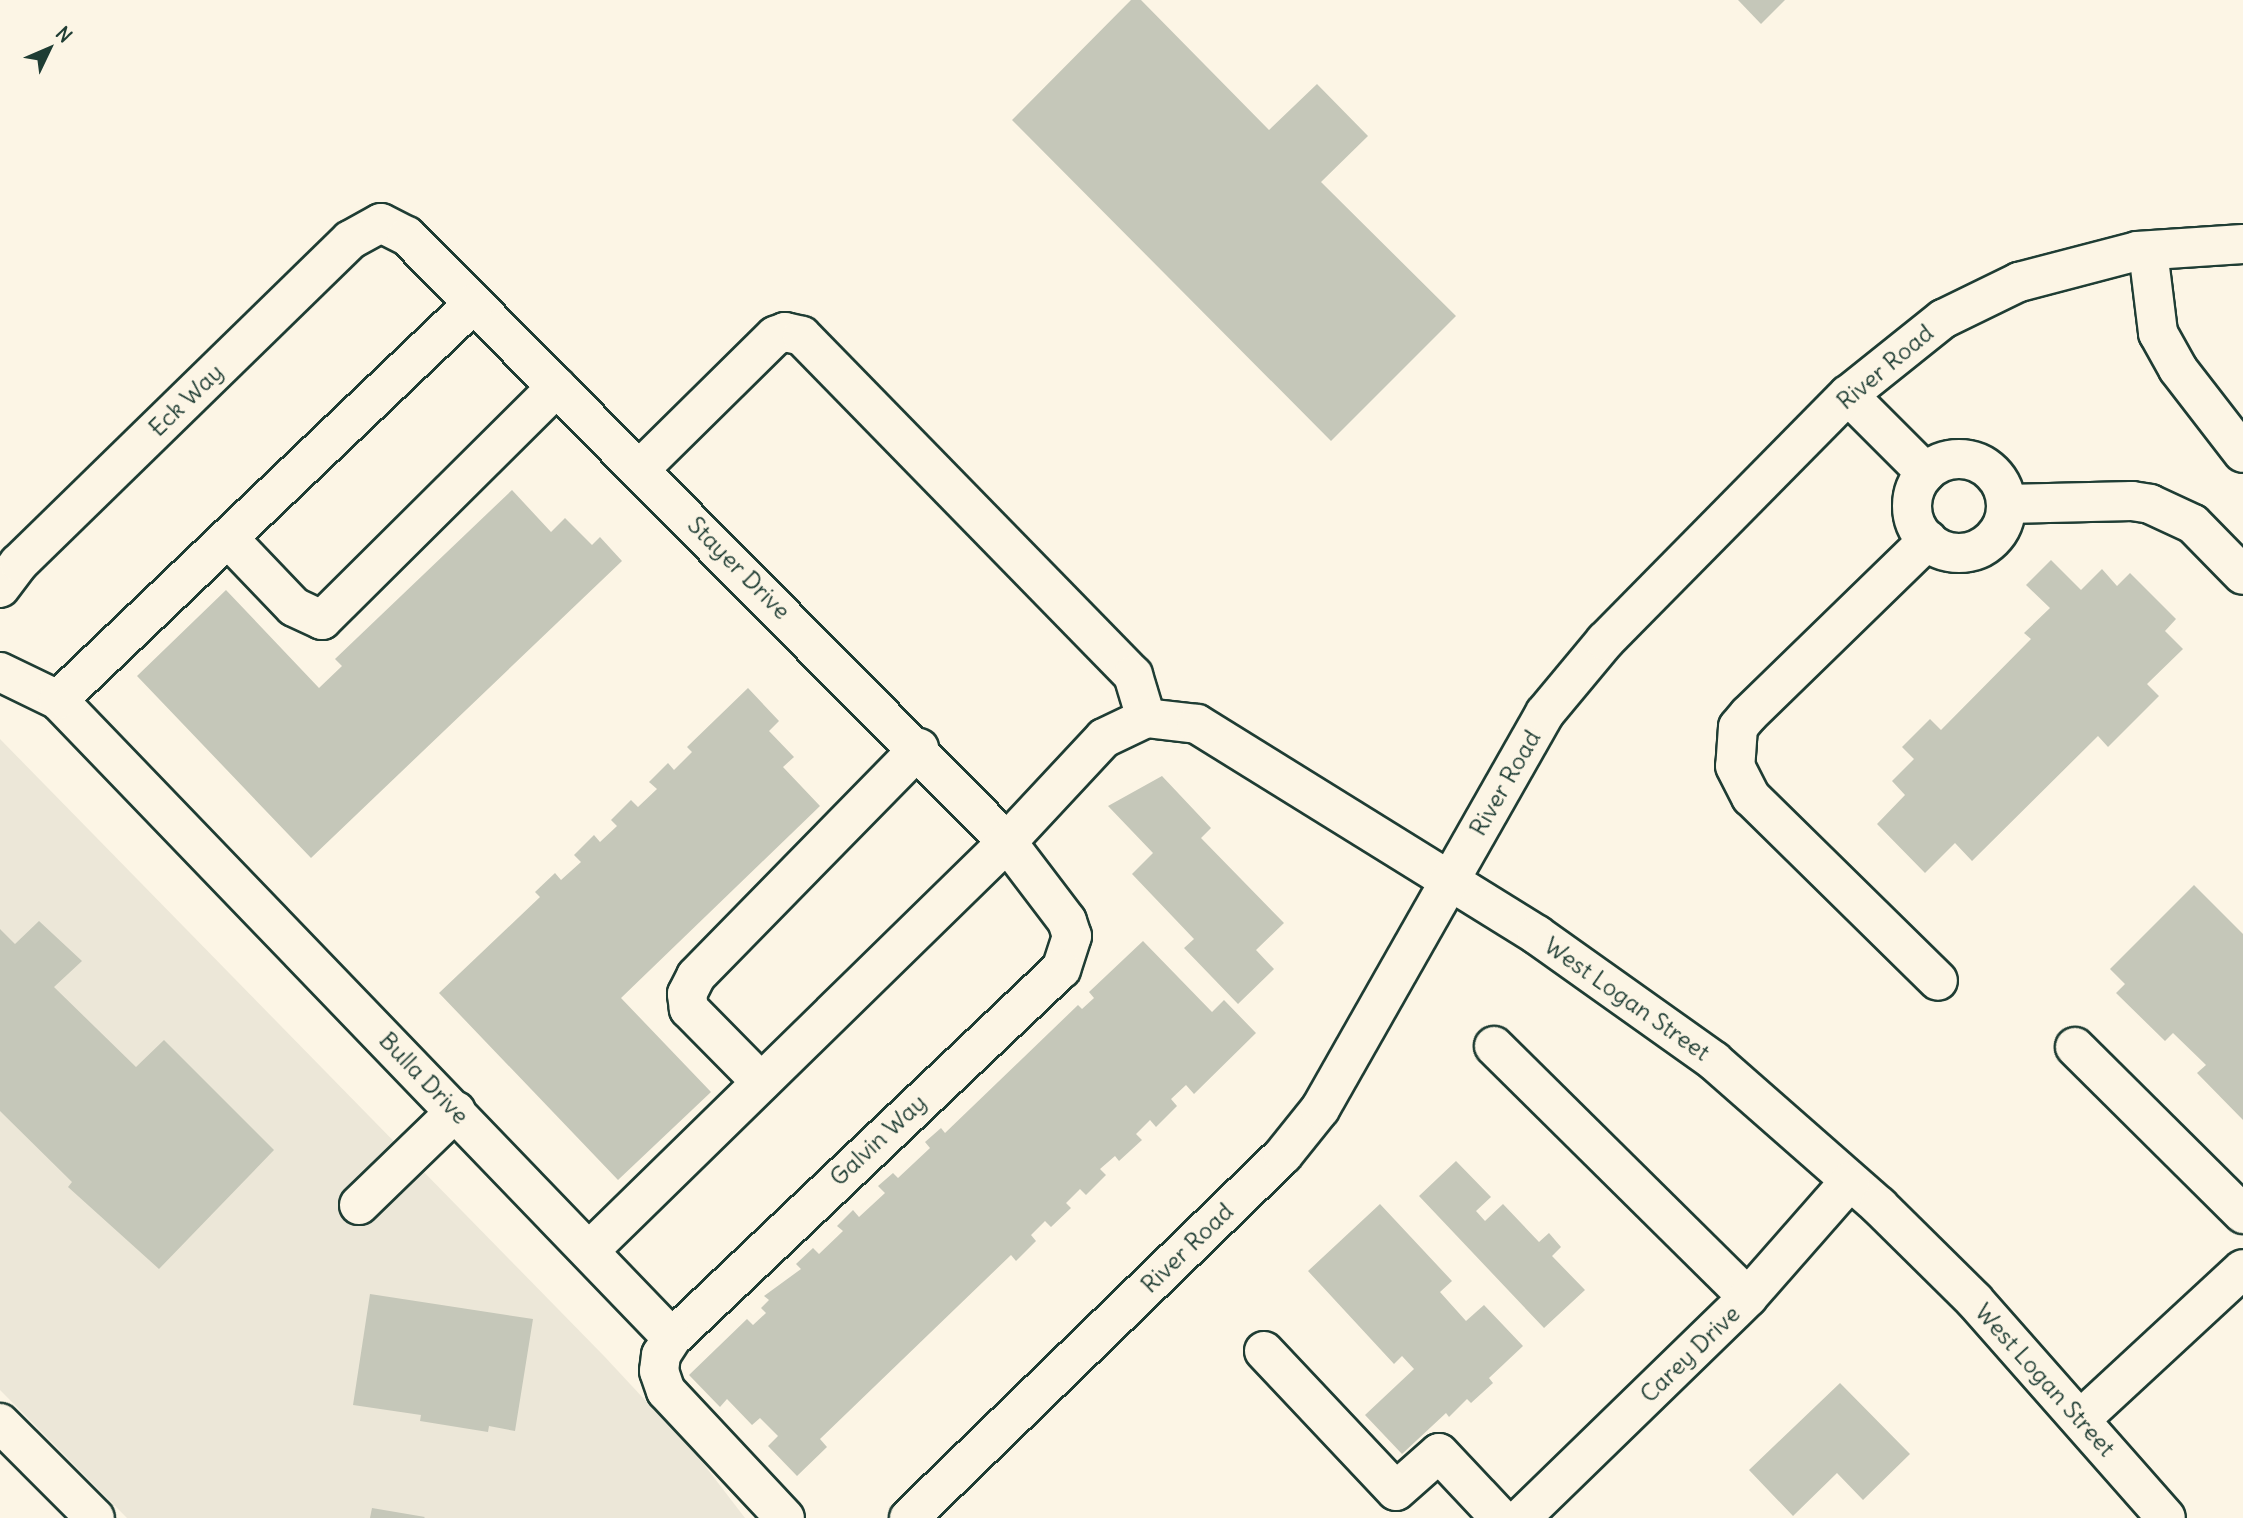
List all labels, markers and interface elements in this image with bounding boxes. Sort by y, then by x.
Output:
north arrow [14,14,84,84]
text: N [51,21,77,47]
street label: River Road [1831,318,1939,416]
street label: Eck Way [143,358,229,442]
street label: Stayer Drive [682,511,796,625]
street label: River Road [1463,725,1547,841]
street label: West Logan Street [1539,931,1715,1067]
street label: Bulla Drive [373,1026,475,1130]
street label: Galvin Way [824,1088,932,1192]
street label: River Road [1135,1197,1239,1299]
street label: West Logan Street [1969,1298,2121,1462]
street label: Carey Drive [1634,1299,1746,1409]

